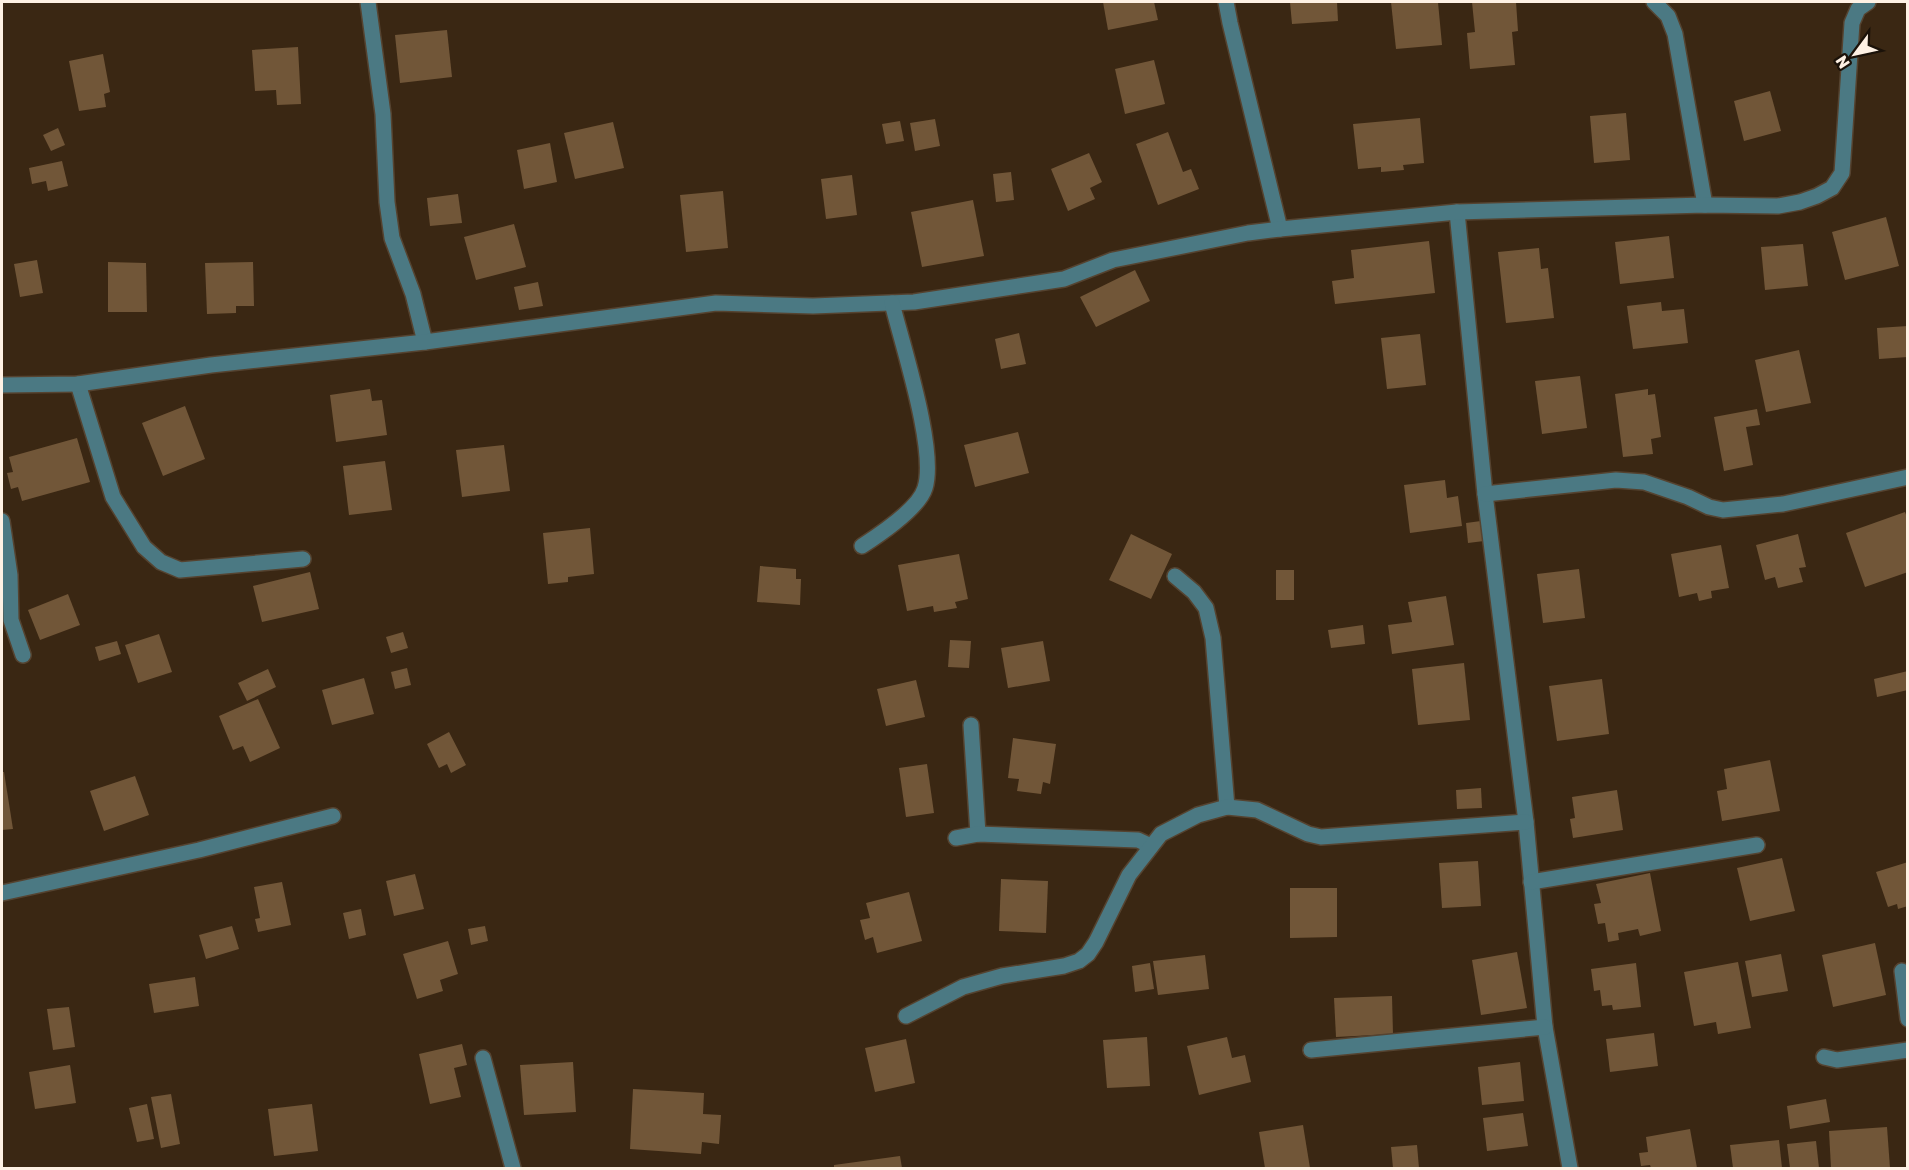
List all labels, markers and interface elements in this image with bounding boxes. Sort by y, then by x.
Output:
north arrow [1825,24,1885,84]
text: N [1832,52,1854,72]

